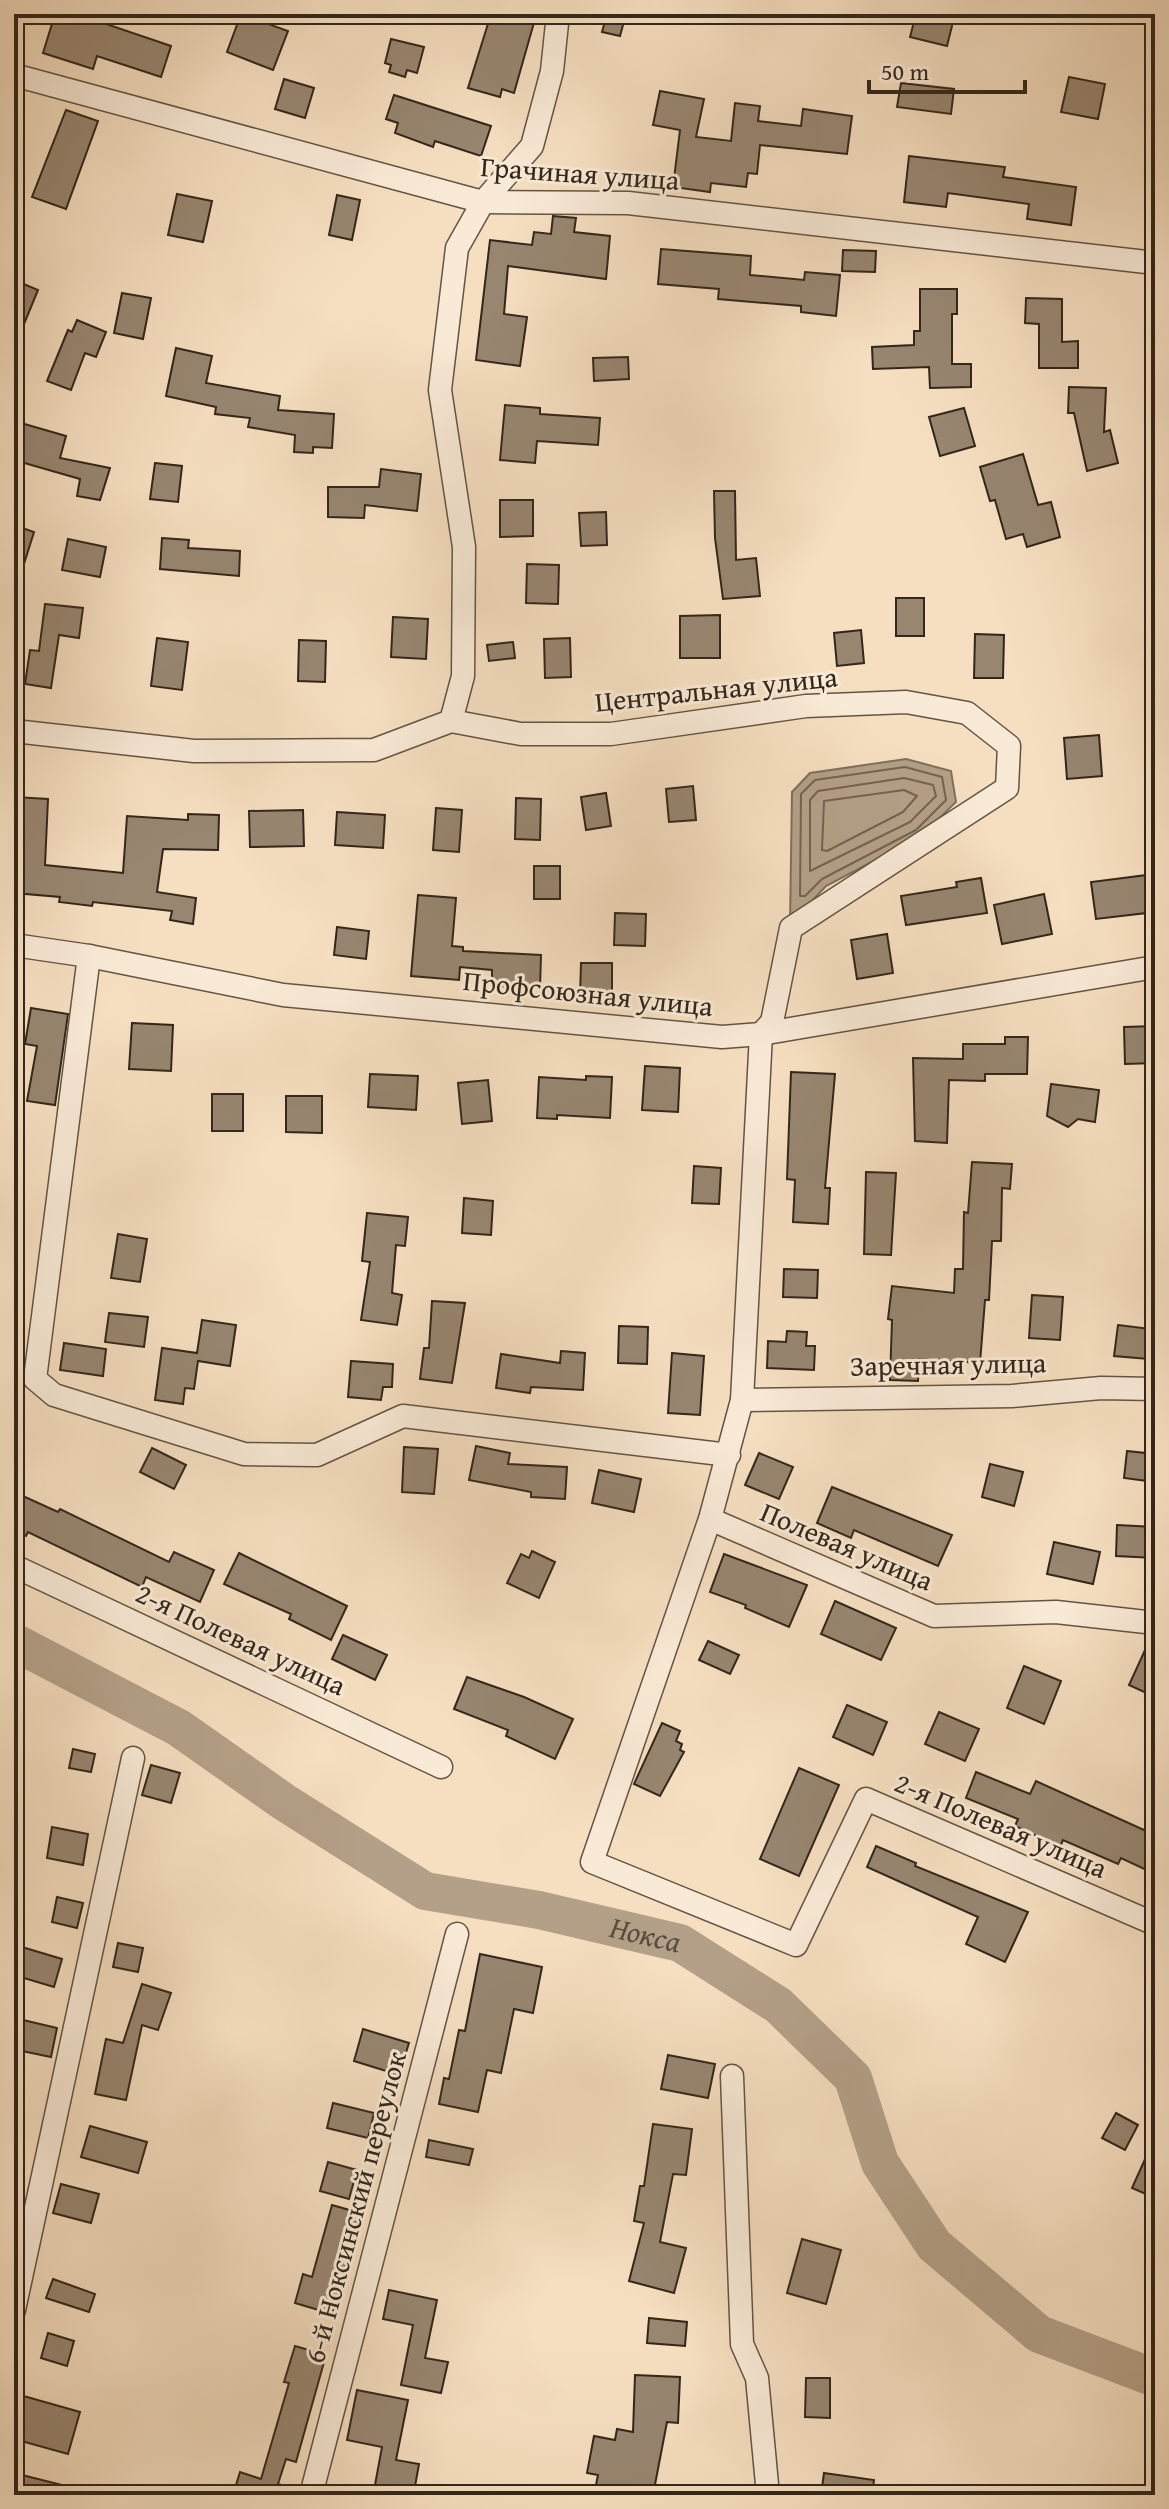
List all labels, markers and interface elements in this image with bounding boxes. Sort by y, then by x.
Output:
scale bar [869,44,1025,94]
text: 50 m [881,54,929,89]
street label: Грачиная улица [479,145,681,200]
street label: Центральная улица [593,655,840,722]
street label: Профсоюзная улица [461,959,716,1026]
street label: Заречная улица [849,1341,1047,1386]
street label: Полевая улица [755,1491,940,1601]
street label: 2-я Полевая улица [130,1572,353,1705]
street label: 2-я Полевая улица [889,1761,1114,1888]
water label: Нокса [606,1904,686,1964]
street label: 6-й Ноксинский переулок [293,2046,416,2367]

